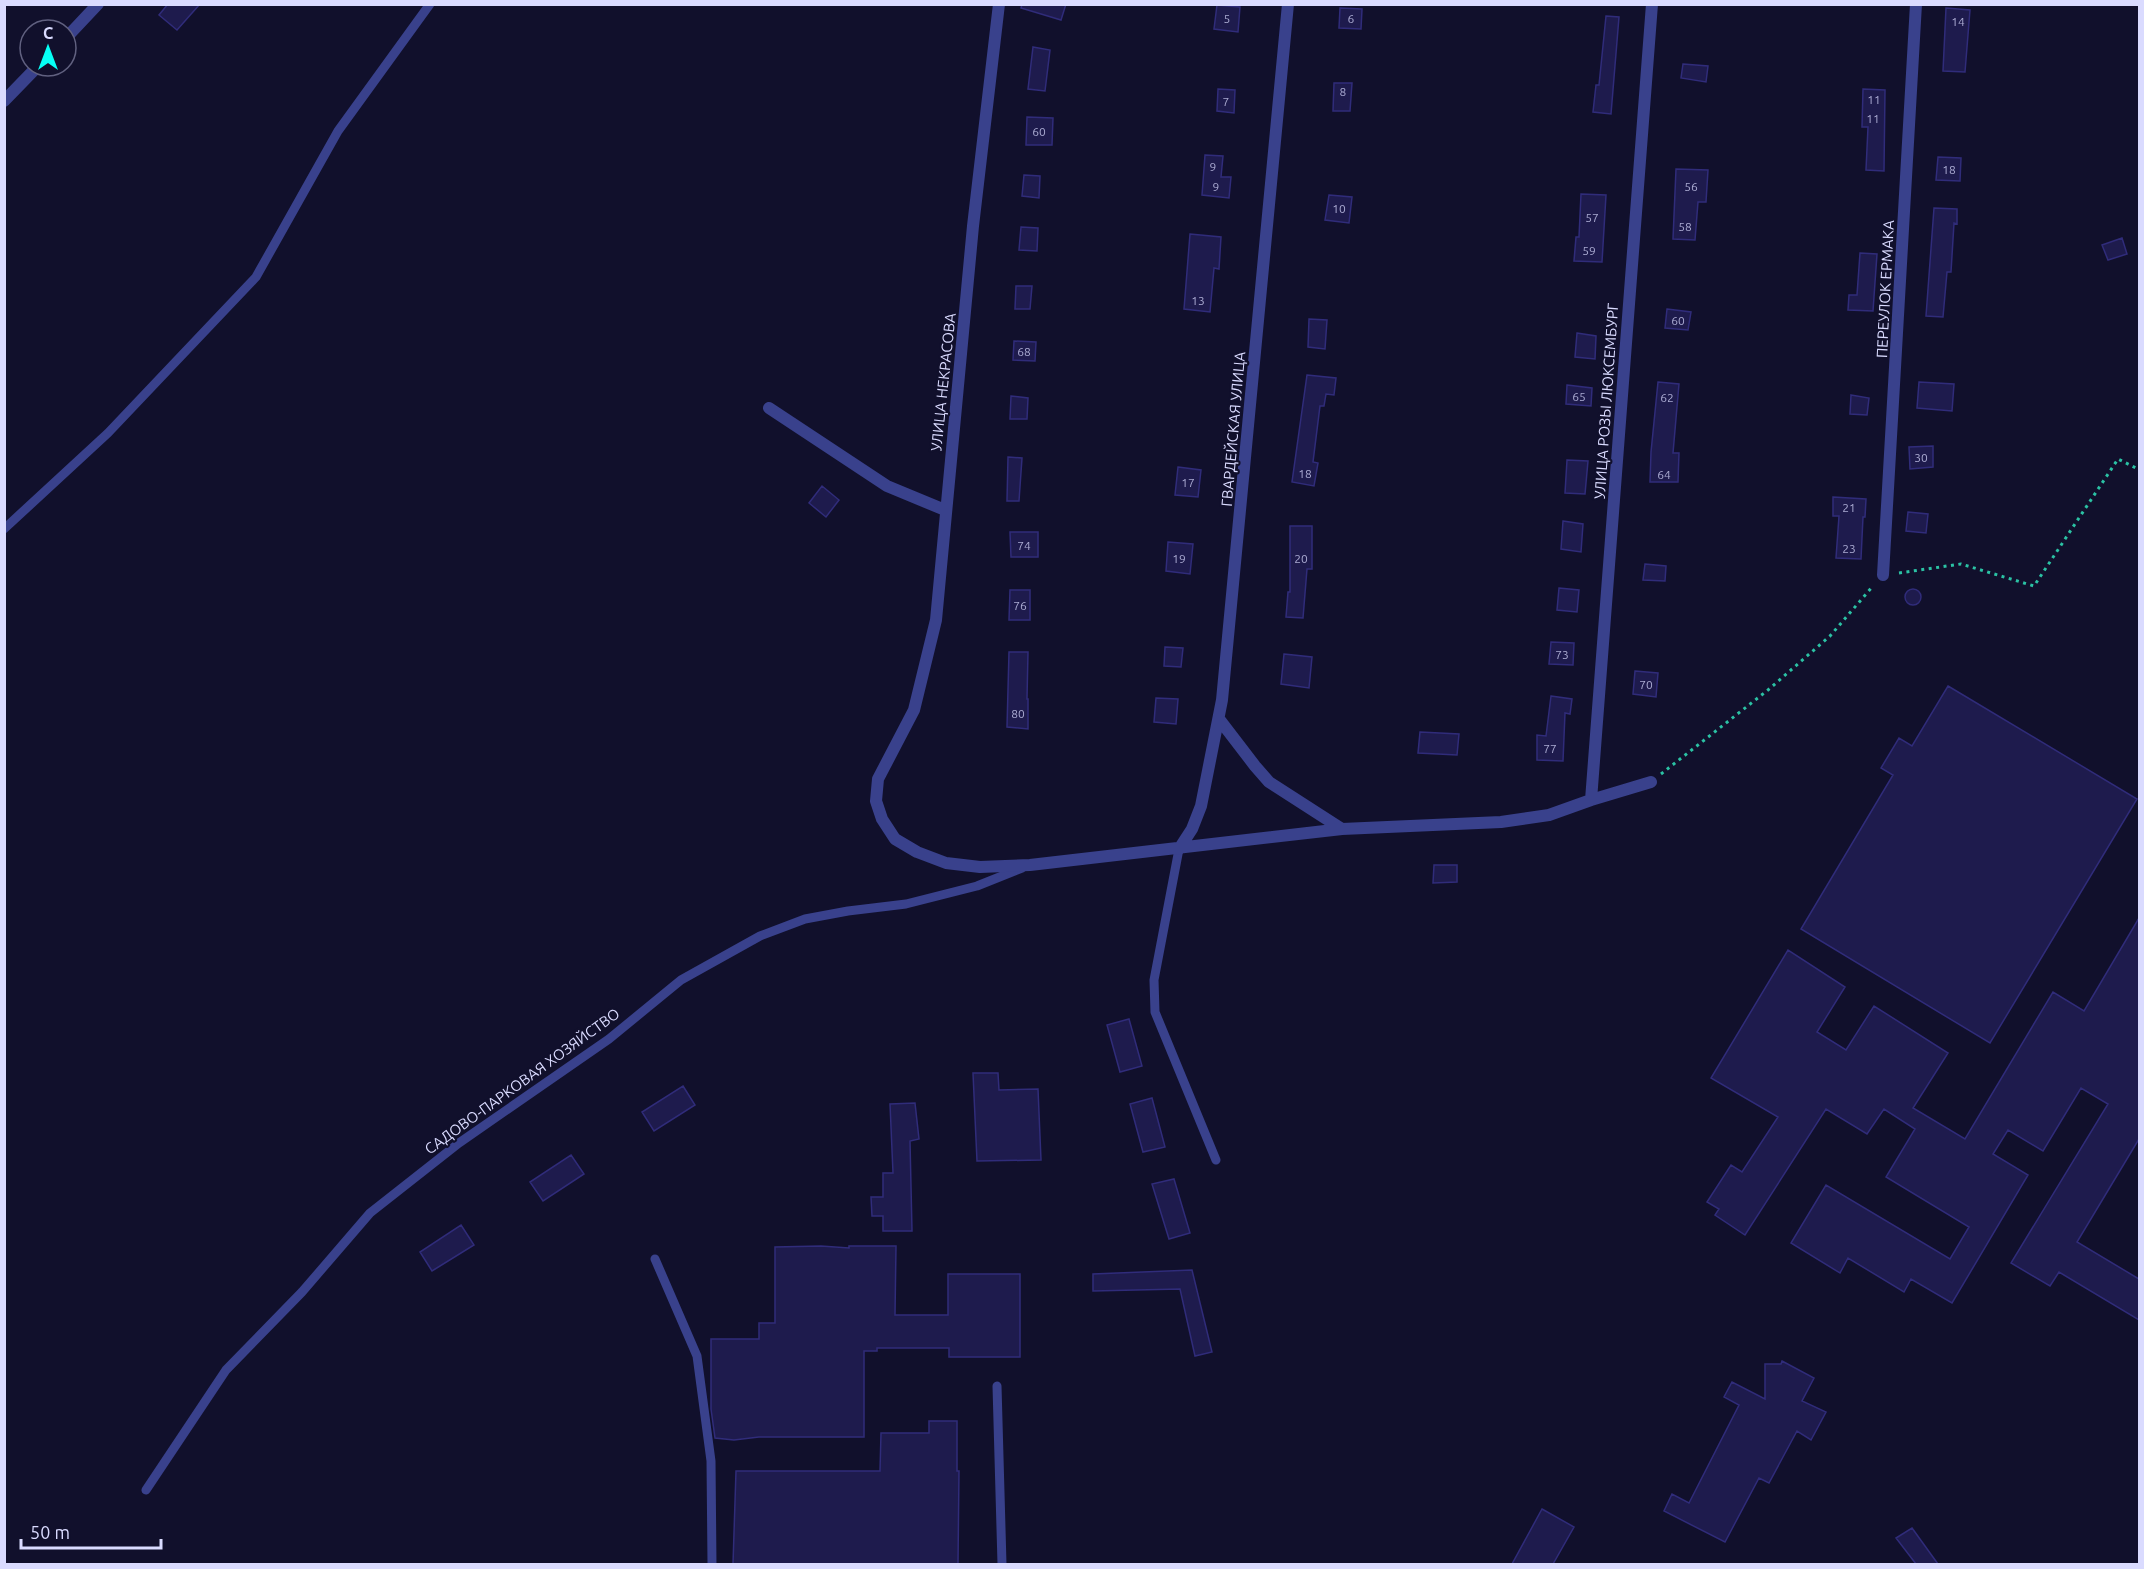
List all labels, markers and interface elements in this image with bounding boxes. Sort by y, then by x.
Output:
house number: 5 [1224,12,1230,25]
house number: 6 [1348,12,1355,25]
house number: 14 [1951,15,1965,28]
north arrow [18,18,78,78]
text: С [43,24,53,42]
house number: 8 [1340,85,1347,98]
house number: 11 [1867,93,1881,106]
house number: 7 [1223,95,1229,108]
house number: 11 [1866,112,1880,125]
house number: 60 [1032,125,1046,138]
house number: 9 [1210,160,1216,173]
house number: 18 [1942,163,1956,176]
house number: 9 [1213,180,1219,193]
house number: 56 [1684,180,1698,193]
house number: 10 [1332,202,1346,215]
house number: 57 [1585,211,1599,224]
street label: ПЕРЕУЛОК ЕРМАКА [1873,219,1897,358]
house number: 58 [1678,220,1692,233]
house number: 59 [1582,244,1596,257]
house number: 13 [1191,294,1205,307]
street label: УЛИЦА РОЗЫ ЛЮКСЕМБУРГ [1591,302,1621,500]
street label: УЛИЦА НЕКРАСОВА [927,312,959,452]
house number: 60 [1671,314,1685,327]
house number: 68 [1017,345,1031,358]
street label: ГВАРДЕЙСКАЯ УЛИЦА [1218,351,1248,507]
house number: 65 [1572,390,1586,403]
house number: 62 [1660,391,1674,404]
house number: 30 [1914,451,1928,464]
house number: 18 [1298,467,1312,480]
house number: 64 [1657,468,1671,481]
house number: 17 [1181,476,1195,489]
house number: 21 [1842,501,1856,514]
house number: 74 [1017,539,1031,552]
house number: 23 [1842,542,1856,555]
house number: 19 [1172,552,1186,565]
house number: 20 [1294,552,1308,565]
house number: 76 [1013,599,1027,612]
house number: 73 [1555,648,1569,661]
house number: 70 [1639,678,1653,691]
house number: 80 [1011,707,1025,720]
house number: 77 [1543,742,1557,755]
street label: САДОВО-ПАРКОВАЯ ХОЗЯЙСТВО [421,1005,623,1157]
scale bar [21,1512,160,1550]
text: 50 m [30,1522,70,1542]

